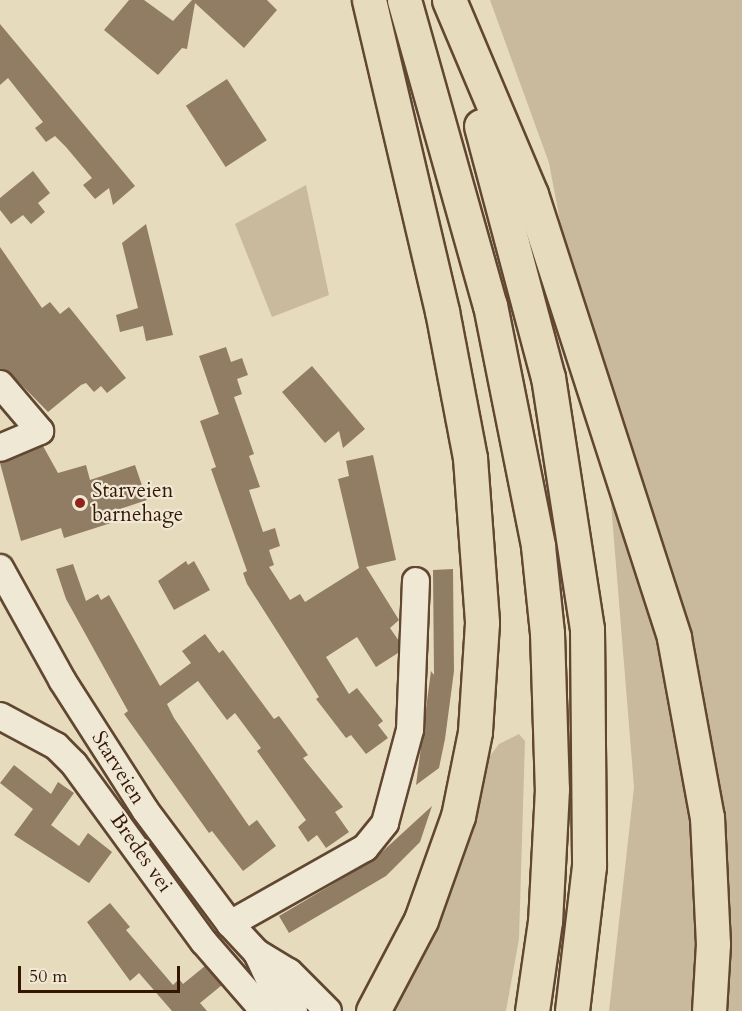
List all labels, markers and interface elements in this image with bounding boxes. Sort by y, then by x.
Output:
place label: Starveien barnehage [92,478,183,528]
marker: Starveien barnehage [73,496,87,510]
street label: Starveien [86,727,150,809]
street label: Bredes vei [105,809,177,897]
scale bar [21,954,183,992]
text: 50 m [29,964,68,989]

